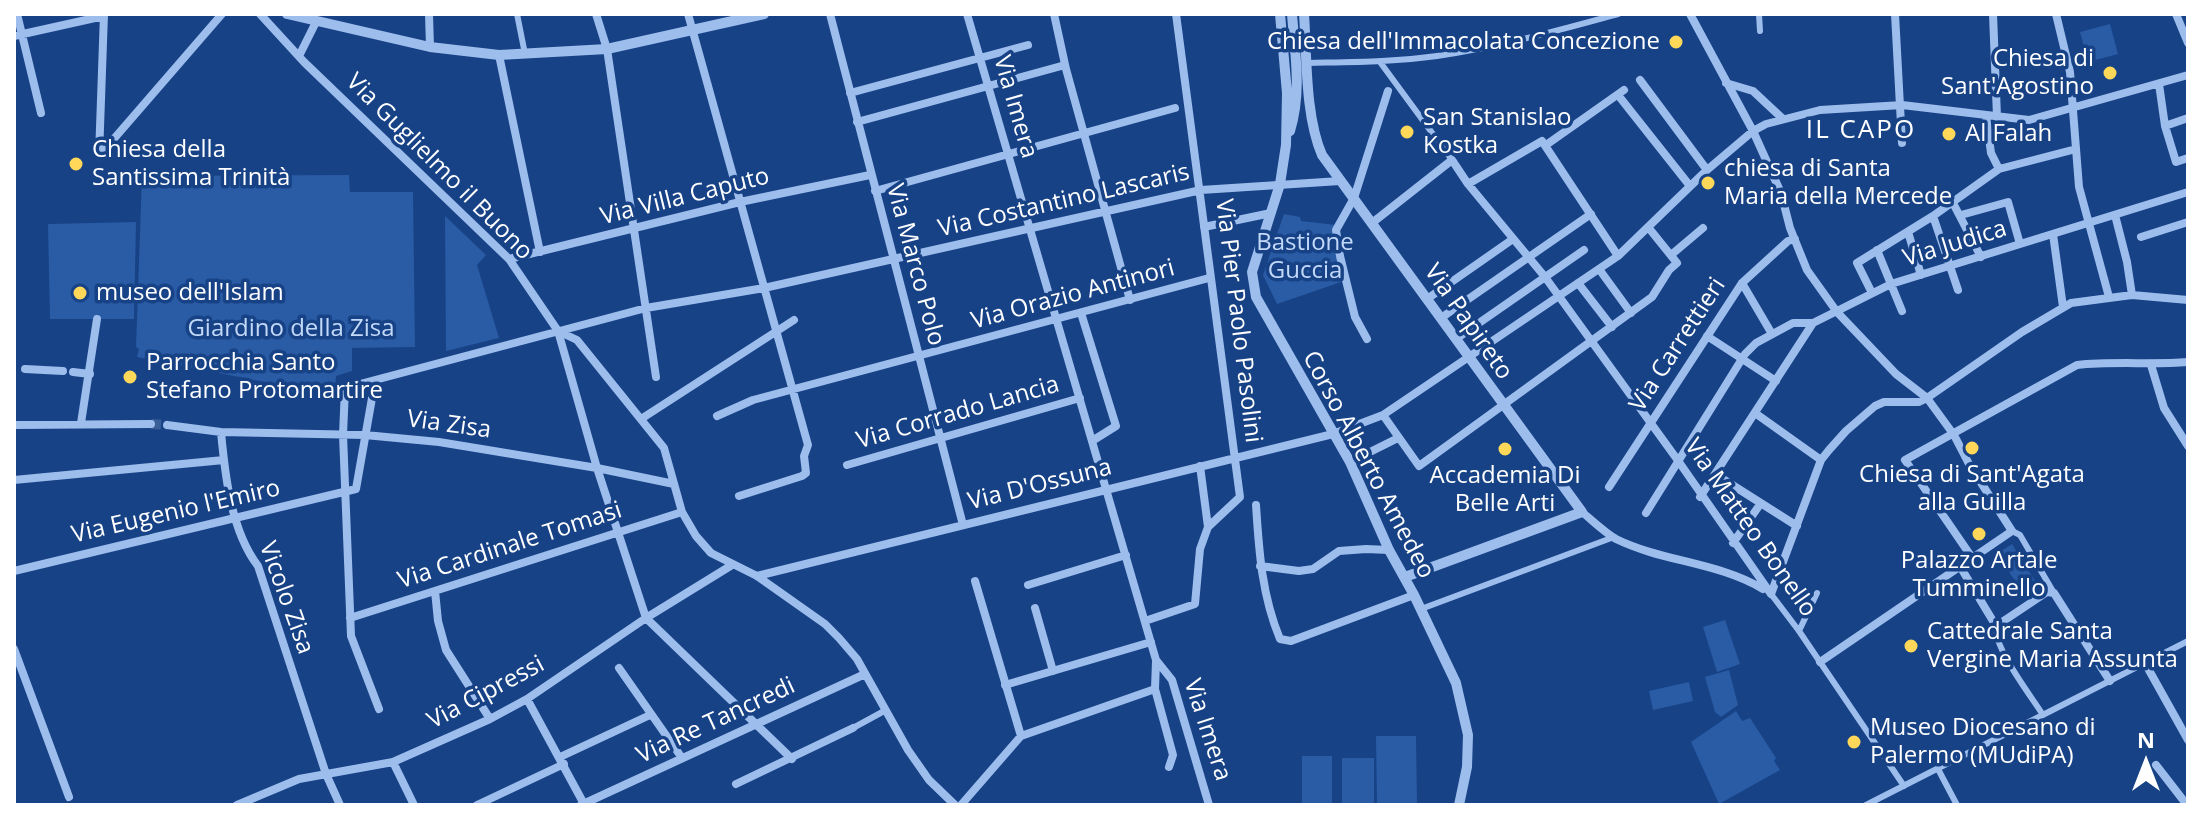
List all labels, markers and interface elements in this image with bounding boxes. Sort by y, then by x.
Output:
place label: Chiesa dell'Immacolata Concezione [1267,28,1660,56]
marker: Chiesa dell'Immacolata Concezione [1667,33,1685,51]
place label: Chiesa di Sant'Agostino [1941,45,2094,101]
street label: Via Imera [987,52,1043,162]
marker: Chiesa di Sant'Agostino [2101,64,2119,82]
street label: Via Guglielmo il Buono [340,68,538,266]
place label: San Stanislao Kostka [1423,104,1572,160]
district label: IL CAPO [1806,115,1916,147]
place label: Al Falah [1965,120,2052,148]
marker: San Stanislao Kostka [1398,123,1416,141]
marker: Al Falah [1940,125,1958,143]
place label: Chiesa della Santissima Trinità [92,136,290,192]
marker: Chiesa della Santissima Trinità [67,155,85,173]
place label: chiesa di Santa Maria della Mercede [1724,155,1952,211]
street label: Via Costantino Lascaris [936,158,1192,244]
street label: Via Villa Caputo [598,162,772,232]
marker: chiesa di Santa Maria della Mercede [1699,174,1717,192]
street label: Via Marco Polo [880,181,950,349]
street label: Via Pier Paolo Pasolini [1209,197,1267,445]
street label: Via Judica [1900,215,2010,273]
park label: Bastione Guccia [1256,229,1354,285]
street label: Via Orazio Antinori [968,254,1178,336]
street label: Via Papireto [1418,259,1518,385]
street label: Via Carrettieri [1624,273,1732,417]
place label: museo dell'Islam [96,279,284,307]
marker: museo dell'Islam [71,284,89,302]
park label: Giardino della Zisa [187,315,395,343]
street label: Corso Alberto Amedeo [1296,346,1440,584]
place label: Parrocchia Santo Stefano Protomartire [146,349,383,405]
marker: Parrocchia Santo Stefano Protomartire [121,368,139,386]
street label: Via Corrado Lancia [853,370,1063,456]
street label: Via Zisa [405,405,493,445]
street label: Via Matteo Bonello [1678,433,1822,623]
marker: Chiesa di Sant'Agata alla Guilla [1963,439,1981,457]
marker: Accademia Di Belle Arti [1496,440,1514,458]
street label: Via D'Ossuna [965,453,1115,517]
place label: Chiesa di Sant'Agata alla Guilla [1859,461,2085,517]
place label: Accademia Di Belle Arti [1430,462,1580,518]
street label: Via Eugenio l'Emiro [69,474,283,550]
street label: Via Cardinale Tomasi [395,496,625,596]
marker: Palazzo Artale Tumminello [1970,525,1988,543]
street label: Vicolo Zisa [252,538,320,658]
place label: Palazzo Artale Tumminello [1901,547,2057,603]
place label: Cattedrale Santa Vergine Maria Assunta [1927,618,2178,674]
marker: Cattedrale Santa Vergine Maria Assunta [1902,637,1920,655]
street label: Via Cipressi [423,650,549,736]
street label: Via Re Tancredi [632,672,800,770]
street label: Via Imera [1177,675,1237,785]
place label: Museo Diocesano di Palermo (MUdiPA) [1870,714,2096,770]
north arrow [2106,723,2186,803]
text: N [2137,724,2155,754]
marker: Museo Diocesano di Palermo (MUdiPA) [1845,733,1863,751]

